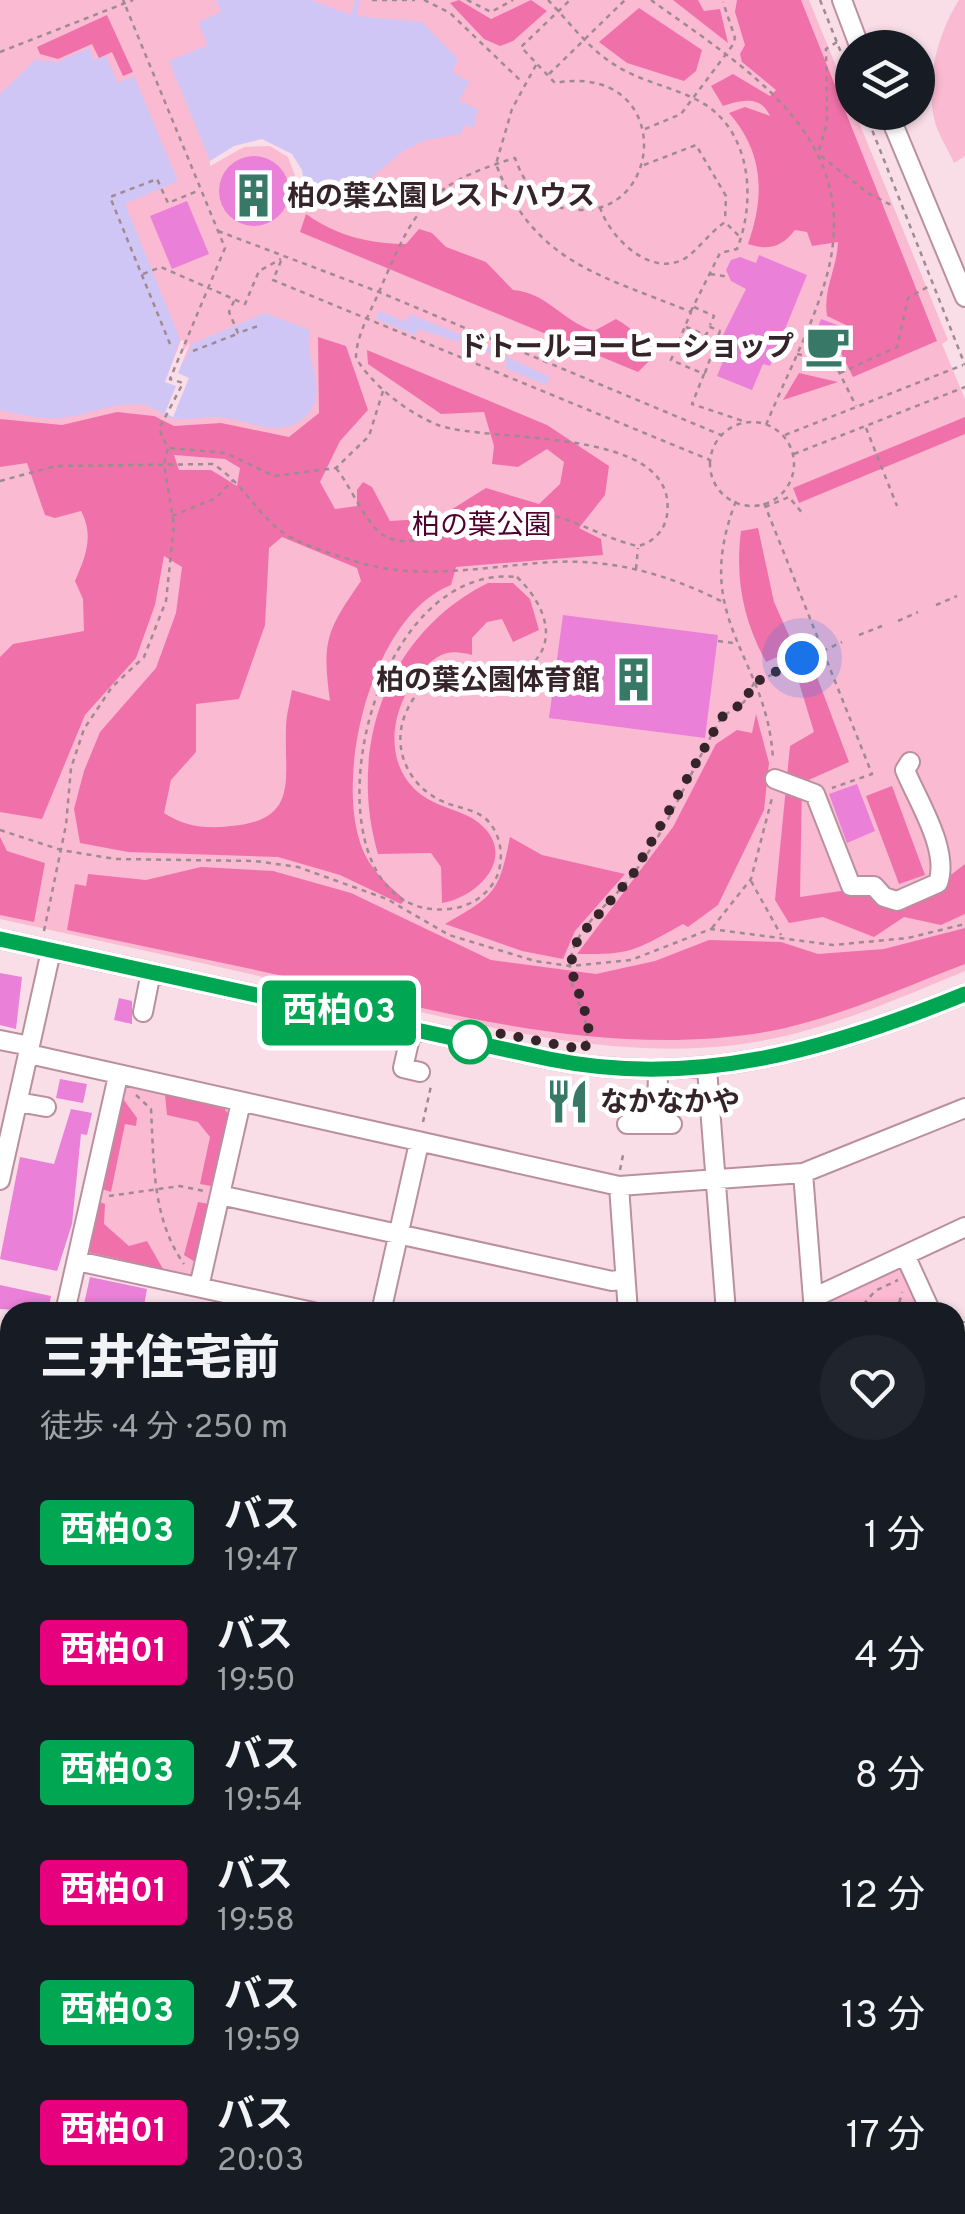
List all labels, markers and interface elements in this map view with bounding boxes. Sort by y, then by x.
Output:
map controls [835,30,935,130]
button: layers [835,30,935,130]
building icon: 柏の葉公園レストハウス [230,171,278,219]
place label: 柏の葉公園レストハウス [287,180,595,216]
cafe icon: ドトールコーヒーショップ [803,322,851,370]
place label: ドトールコーヒーショップ [459,331,794,367]
park label: 柏の葉公園 [412,509,552,545]
your location [777,633,827,683]
building icon: 柏の葉公園体育館 [609,655,657,703]
place label: 柏の葉公園体育館 [376,664,600,700]
line badge: 西柏03 [269,980,409,1046]
text: 西柏03 [282,991,396,1035]
unlabelled marker [449,1021,491,1063]
restaurant icon: なかなかや [543,1077,591,1125]
place label: なかなかや [600,1086,740,1122]
text: 三井住宅前 [40,1332,280,1392]
button: heart [820,1335,925,1440]
text: 徒歩 · 4 分 · 250 m [40,1409,288,1449]
text: バス [224,1493,300,1542]
text: 西柏03 [60,1510,174,1554]
text: 1 分 [864,1513,925,1562]
text: 19:47 [224,1542,299,1582]
text: バス [217,1613,293,1662]
text: 西柏01 [60,1630,167,1674]
text: 4 分 [854,1633,925,1682]
text: 19:50 [217,1662,296,1702]
text: バス [224,1733,300,1782]
text: 西柏03 [60,1750,174,1794]
text: 8 分 [855,1753,925,1802]
text: 19:54 [224,1782,303,1822]
text: バス [217,1853,293,1902]
text: 西柏01 [60,1870,167,1914]
text: 12 分 [841,1873,925,1922]
text: 19:58 [217,1902,295,1942]
text: バス [224,1973,300,2022]
text: 西柏03 [60,1990,174,2034]
text: 13 分 [841,1993,925,2042]
text: 19:59 [224,2022,301,2062]
text: バス [217,2093,293,2142]
text: 西柏01 [60,2110,167,2154]
text: 17 分 [846,2113,925,2162]
text: 20:03 [217,2142,304,2182]

